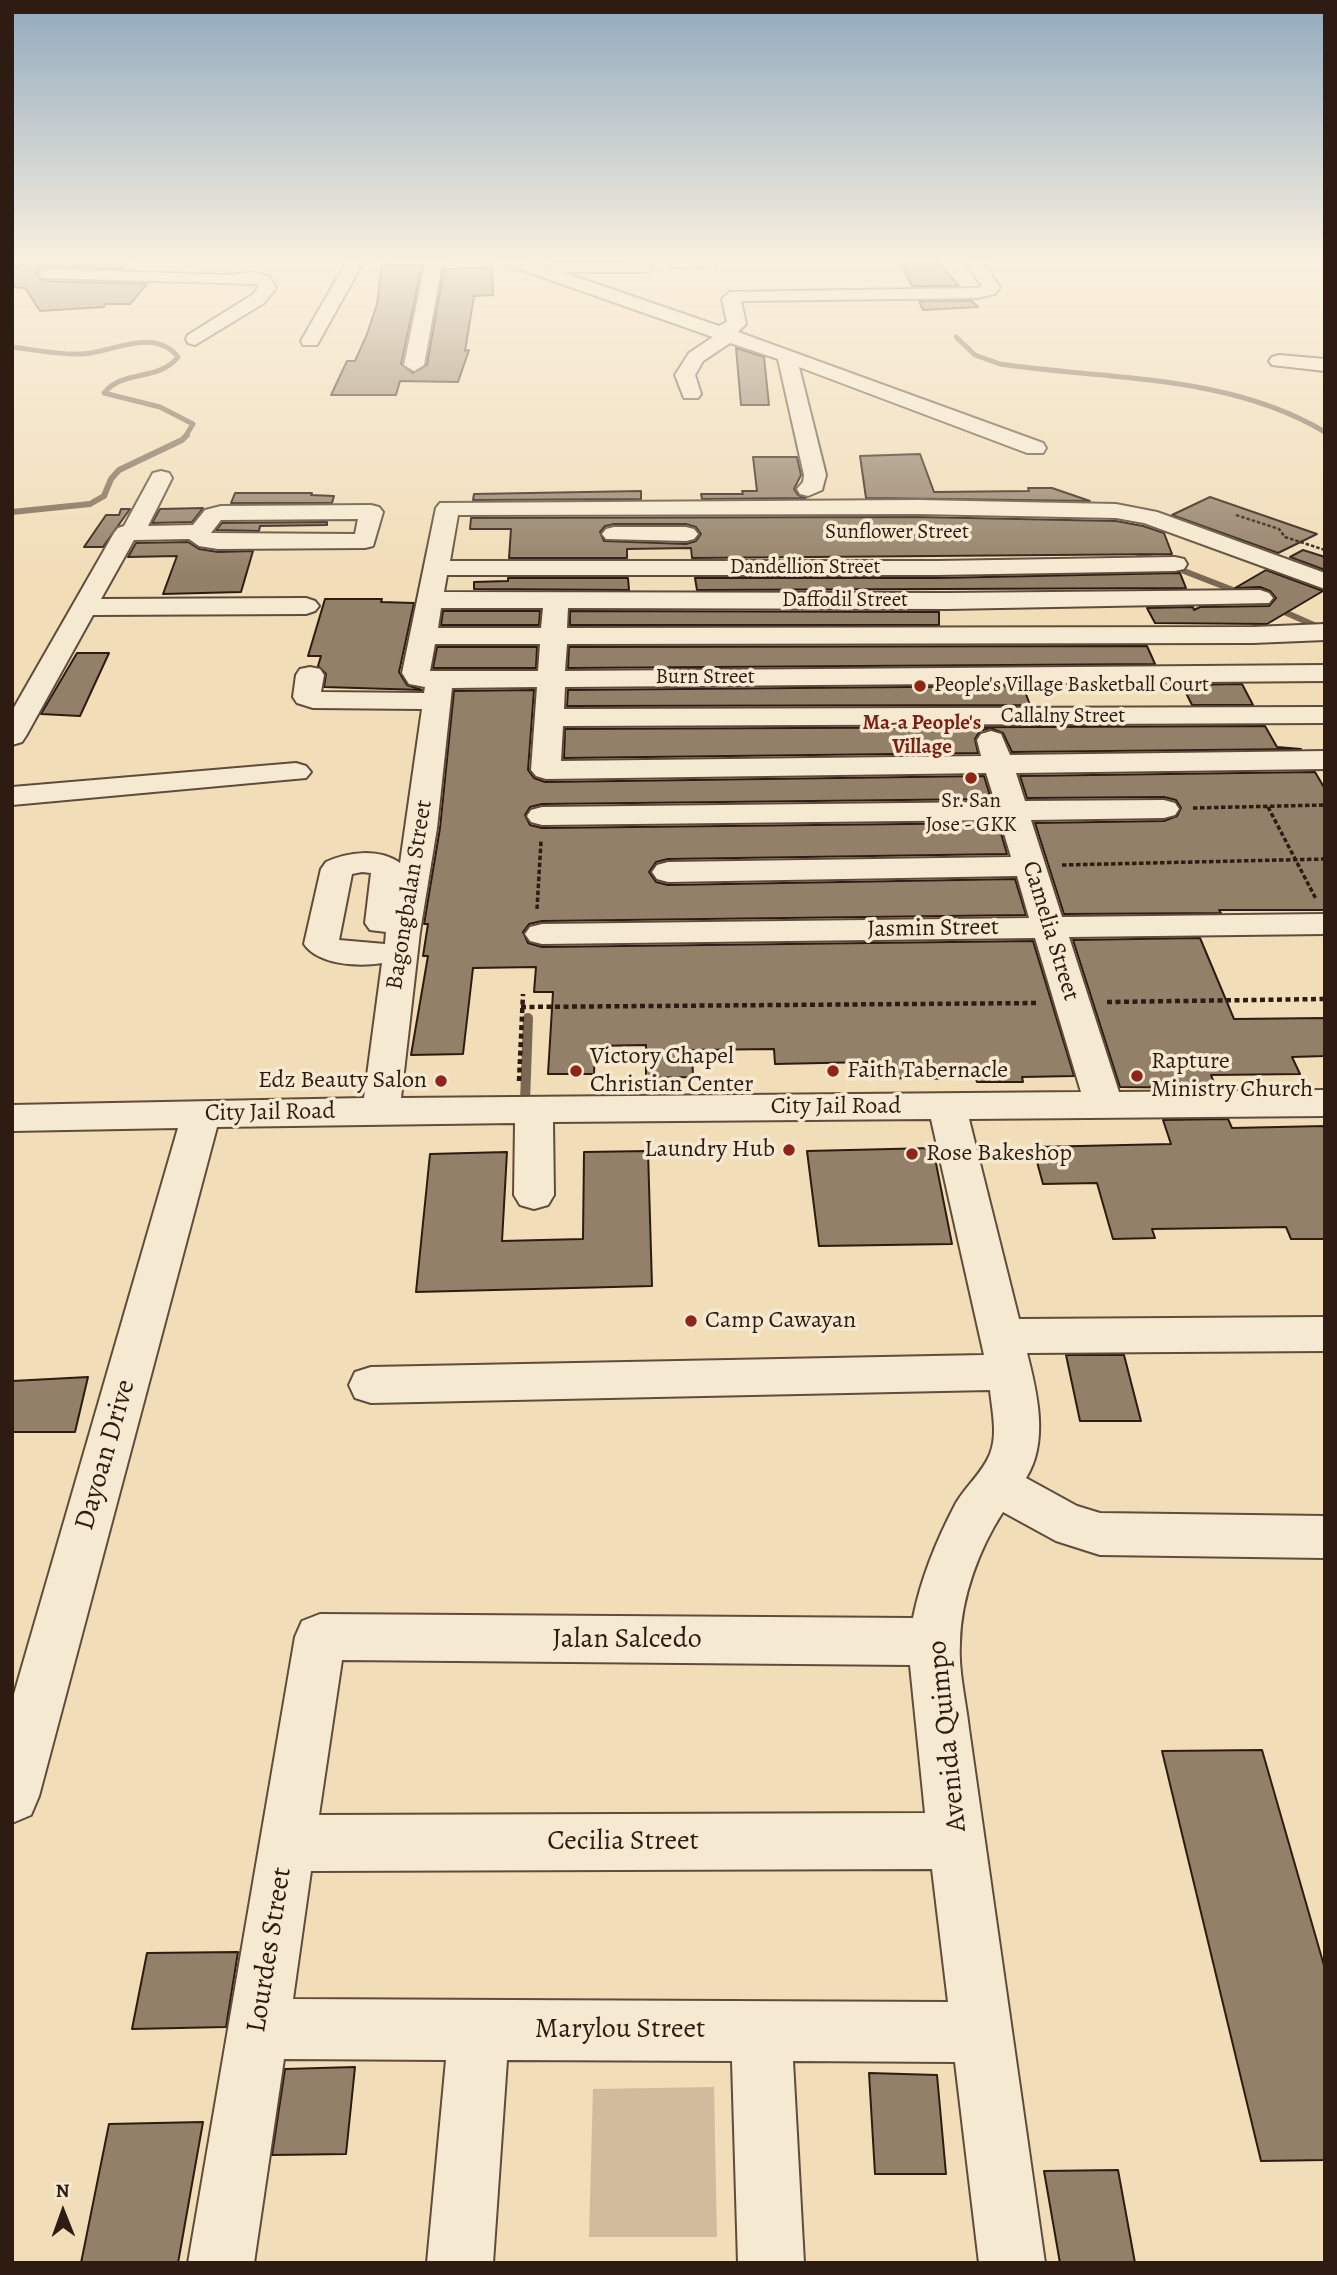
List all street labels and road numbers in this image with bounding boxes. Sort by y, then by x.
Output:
street label: Sunflower Street [825,520,969,546]
street label: Dandellion Street [730,555,880,581]
street label: Daffodil Street [782,588,908,614]
street label: Burn Street [655,665,755,691]
street label: Callalny Street [1001,704,1125,730]
street label: Bagongbalan Street [381,798,439,992]
street label: Camelia Street [1015,858,1085,1004]
street label: Jasmin Street [867,913,999,945]
street label: City Jail Road [771,1093,901,1121]
street label: City Jail Road [205,1097,335,1129]
street label: Dayoan Drive [68,1376,144,1534]
street label: Jalan Salcedo [552,1623,702,1657]
street label: Avenida Quimpo [921,1639,975,1833]
street label: Cecilia Street [547,1825,699,1859]
street label: Lourdes Street [240,1865,300,2035]
street label: Marylou Street [535,2013,705,2047]

